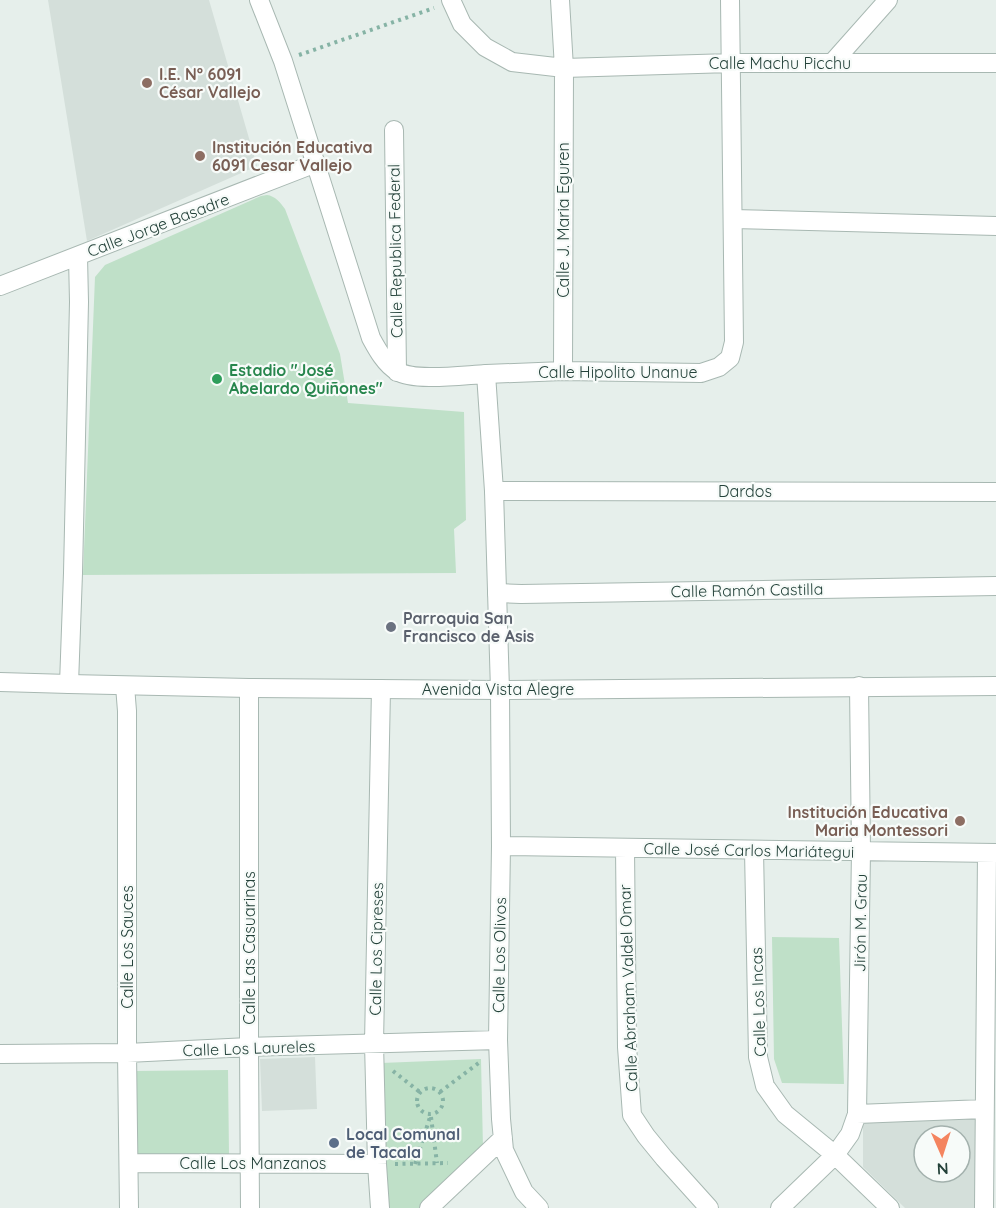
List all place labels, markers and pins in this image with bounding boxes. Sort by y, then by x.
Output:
place label: I.E. N° 6091 César Vallejo [159,64,261,102]
marker: I.E. N° 6091 César Vallejo [140,76,154,90]
place label: Institución Educativa 6091 Cesar Vallejo [212,137,372,175]
marker: Institución Educativa 6091 Cesar Vallejo [193,149,207,163]
place label: Estadio "José Abelardo Quiñones" [229,360,383,398]
marker: Estadio "José Abelardo Quiñones" [210,372,224,386]
place label: Parroquia San Francisco de Asis [403,608,534,646]
marker: Parroquia San Francisco de Asis [384,620,398,634]
place label: Institución Educativa Maria Montessori [788,802,948,840]
marker: Institución Educativa Maria Montessori [953,814,967,828]
place label: Local Comunal de Tacala [346,1124,460,1162]
marker: Local Comunal de Tacala [327,1136,341,1150]

